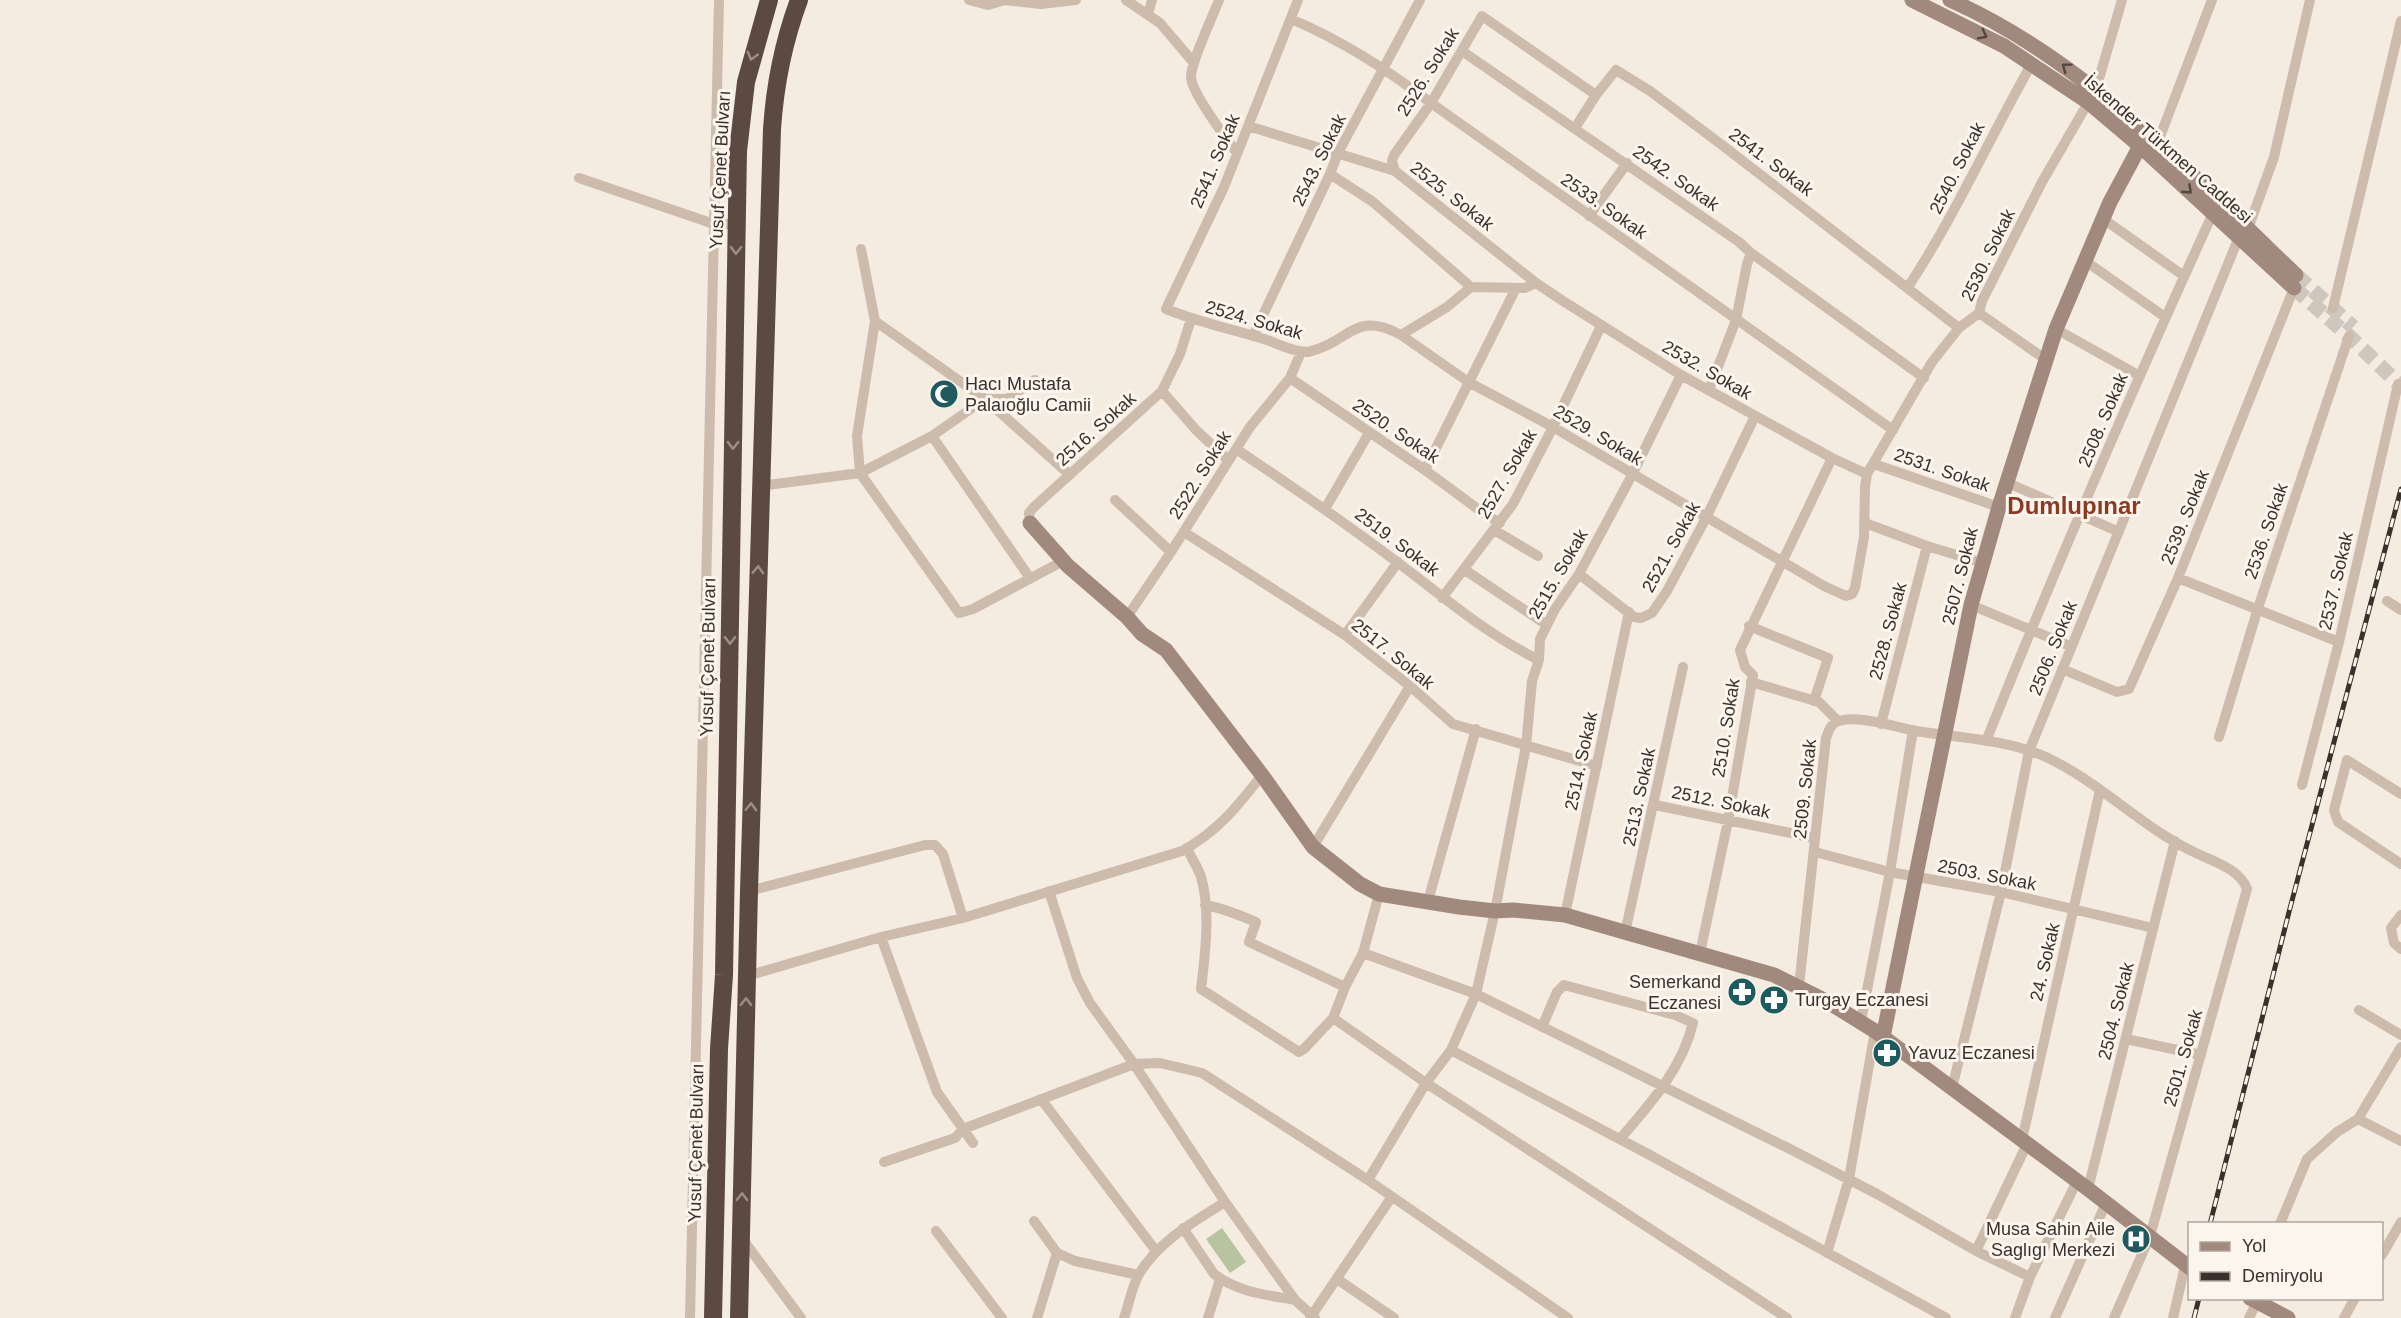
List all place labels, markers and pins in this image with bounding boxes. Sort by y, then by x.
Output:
place label: Hacı Mustafa Palaıoğlu Camii [965,374,1091,415]
mosque icon: Hacı Mustafa Palaıoğlu Camii [928,378,960,410]
place label: Semerkand Eczanesi [1629,972,1721,1013]
pharmacy icon: Semerkand Eczanesi [1726,976,1758,1008]
pharmacy icon: Turgay Eczanesi [1758,984,1790,1016]
place label: Turgay Eczanesi [1795,990,1928,1010]
pharmacy icon: Yavuz Eczanesi [1871,1037,1903,1069]
place label: Yavuz Eczanesi [1908,1043,2035,1063]
place label: Musa Sahin Aile Saglıgı Merkezi [1986,1219,2115,1260]
hospital icon: Musa Sahin Aile Saglıgı Merkezi [2120,1223,2152,1255]

